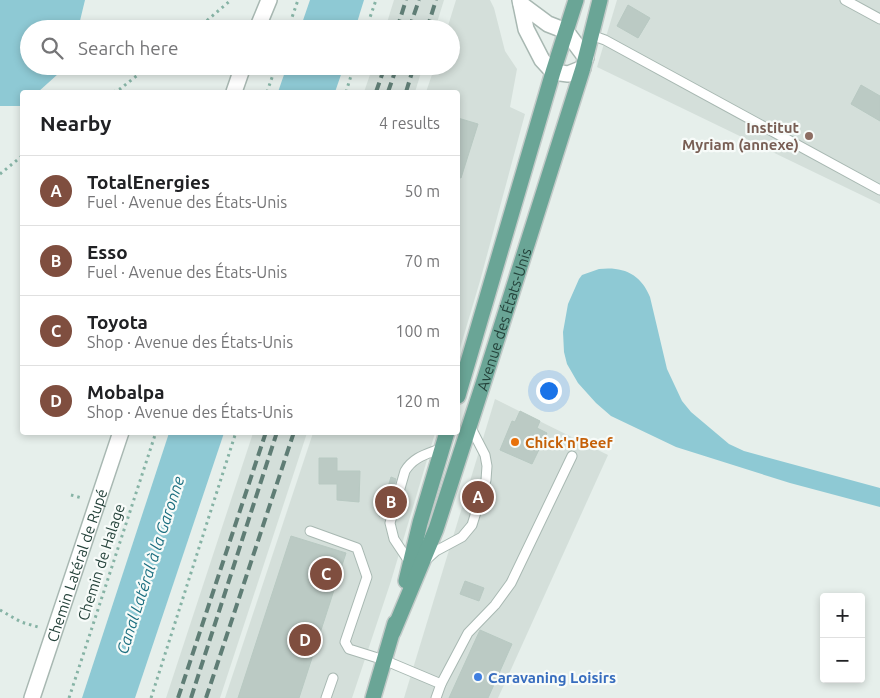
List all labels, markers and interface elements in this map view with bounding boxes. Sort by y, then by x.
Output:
search box [20,20,460,75]
icon: search [38,34,66,62]
text: Search here [78,37,178,59]
text: Nearby [40,111,111,135]
text: 4 results [379,114,440,132]
place label: Institut Myriam (annexe) [682,119,800,153]
marker: Institut Myriam (annexe) [803,130,815,142]
text: TotalEnergies [87,171,210,193]
text: A [50,182,62,200]
text: 50 m [404,182,440,200]
text: Fuel · Avenue des États-Unis [87,193,287,211]
text: Esso [87,241,128,263]
street label: Avenue des États-Unis [473,246,534,393]
text: B [51,252,61,270]
text: 70 m [404,252,440,270]
text: Fuel · Avenue des États-Unis [87,263,287,281]
text: Toyota [87,311,148,333]
text: C [51,322,61,340]
text: 100 m [395,322,440,340]
text: Shop · Avenue des États-Unis [87,333,293,351]
your location [536,378,562,404]
text: Mobalpa [87,381,165,403]
text: D [50,392,62,410]
text: 120 m [395,392,440,410]
text: Shop · Avenue des États-Unis [87,403,293,421]
place label: Chick'n'Beef [525,434,613,451]
marker: Chick'n'Beef [509,436,521,448]
water label: Canal Latéral à la Garonne [113,474,187,656]
pin: A [462,478,494,516]
pin: B [375,483,407,521]
street label: Chemin Latéral de Rupé [43,486,110,644]
street label: Chemin de Halage [74,501,128,623]
pin: C [310,555,342,593]
map controls [820,593,865,683]
button: + [820,593,865,638]
pin: D [289,621,321,659]
button: − [820,638,865,683]
place label: Caravaning Loisirs [488,669,616,686]
marker: Caravaning Loisirs [472,671,484,683]

